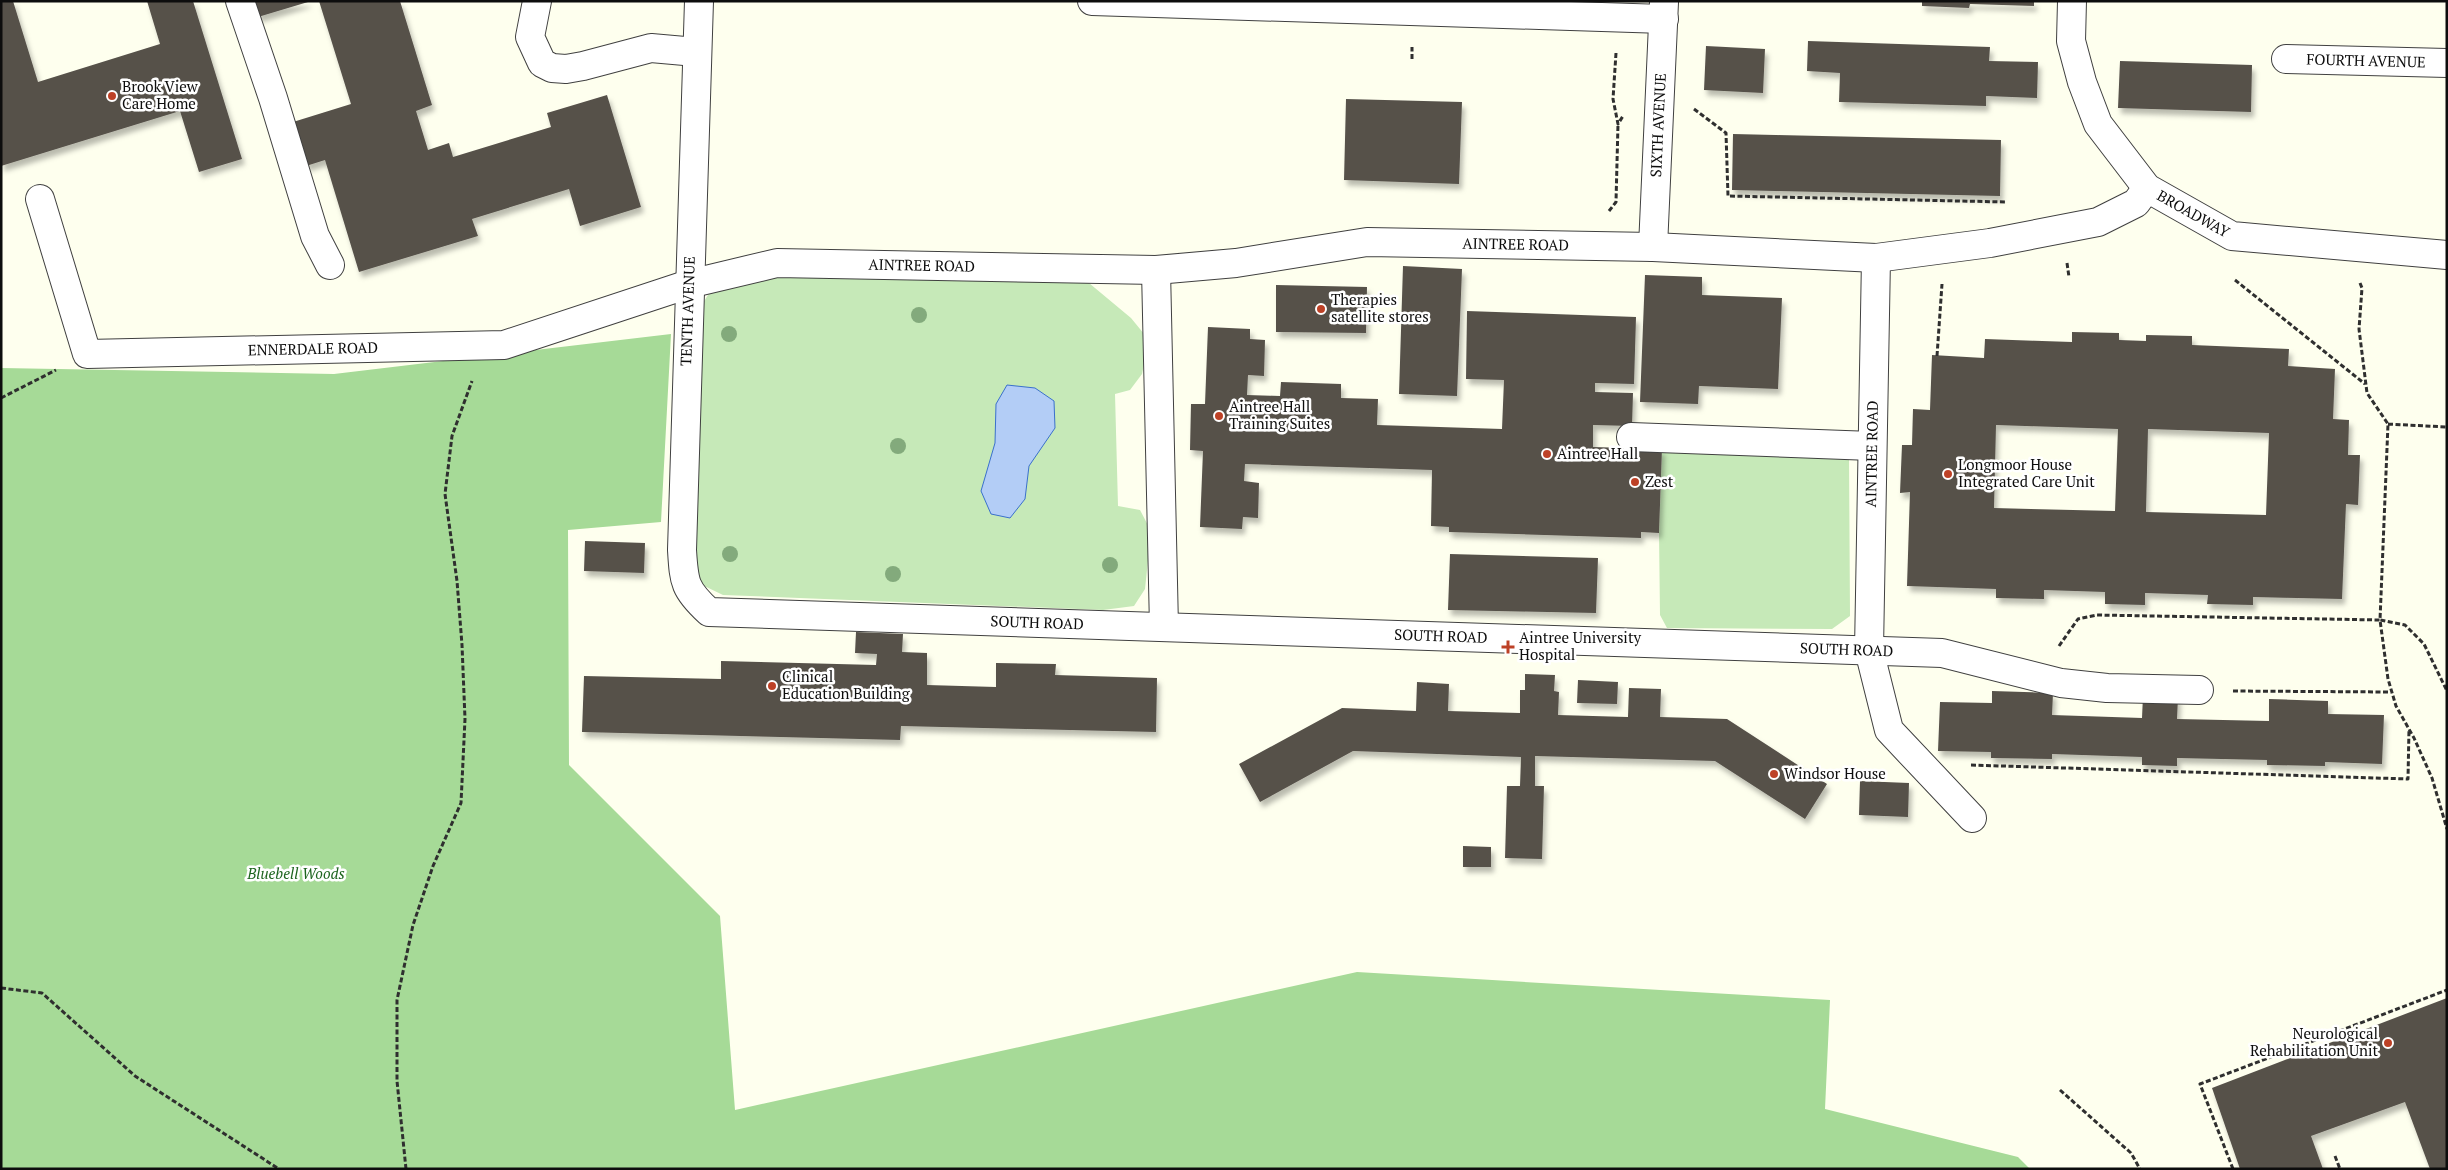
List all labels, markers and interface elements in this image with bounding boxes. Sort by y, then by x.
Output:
street label: FOURTH AVENUE [2306,49,2426,71]
street label: SIXTH AVENUE [1645,72,1670,178]
place label: Brook View Care Home [122,76,199,113]
marker: Brook View Care Home [106,90,118,102]
street label: BROADWAY [2154,185,2234,242]
street label: AINTREE ROAD [1462,233,1569,255]
street label: AINTREE ROAD [868,254,975,276]
street label: TENTH AVENUE [675,256,699,366]
place label: Therapies satellite stores [1331,289,1429,326]
marker: Therapies satellite stores [1315,303,1327,315]
street label: ENNERDALE ROAD [248,337,378,360]
place label: Aintree Hall Training Suites [1229,396,1330,433]
street label: AINTREE ROAD [1860,400,1882,508]
marker: Aintree Hall Training Suites [1213,410,1225,422]
place label: Aintree Hall [1557,443,1638,463]
marker: Aintree Hall [1541,448,1553,460]
place label: Longmoor House Integrated Care Unit [1958,454,2095,491]
marker: Longmoor House Integrated Care Unit [1942,468,1954,480]
place label: Zest [1645,471,1674,491]
marker: Zest [1629,476,1641,488]
street label: SOUTH ROAD [990,610,1084,633]
street label: SOUTH ROAD [1394,624,1488,647]
place label: Aintree University Hospital [1519,627,1641,664]
street label: SOUTH ROAD [1800,637,1894,660]
marker: Aintree University Hospital [1501,640,1515,654]
place label: Clinical Education Building [782,666,911,703]
marker: Clinical Education Building [766,680,778,692]
place label: Windsor House [1784,763,1886,783]
marker: Windsor House [1768,768,1780,780]
park label: Bluebell Woods [246,863,345,883]
place label: Neurological Rehabilitation Unit [2250,1023,2378,1060]
marker: Neurological Rehabilitation Unit [2382,1037,2394,1049]

